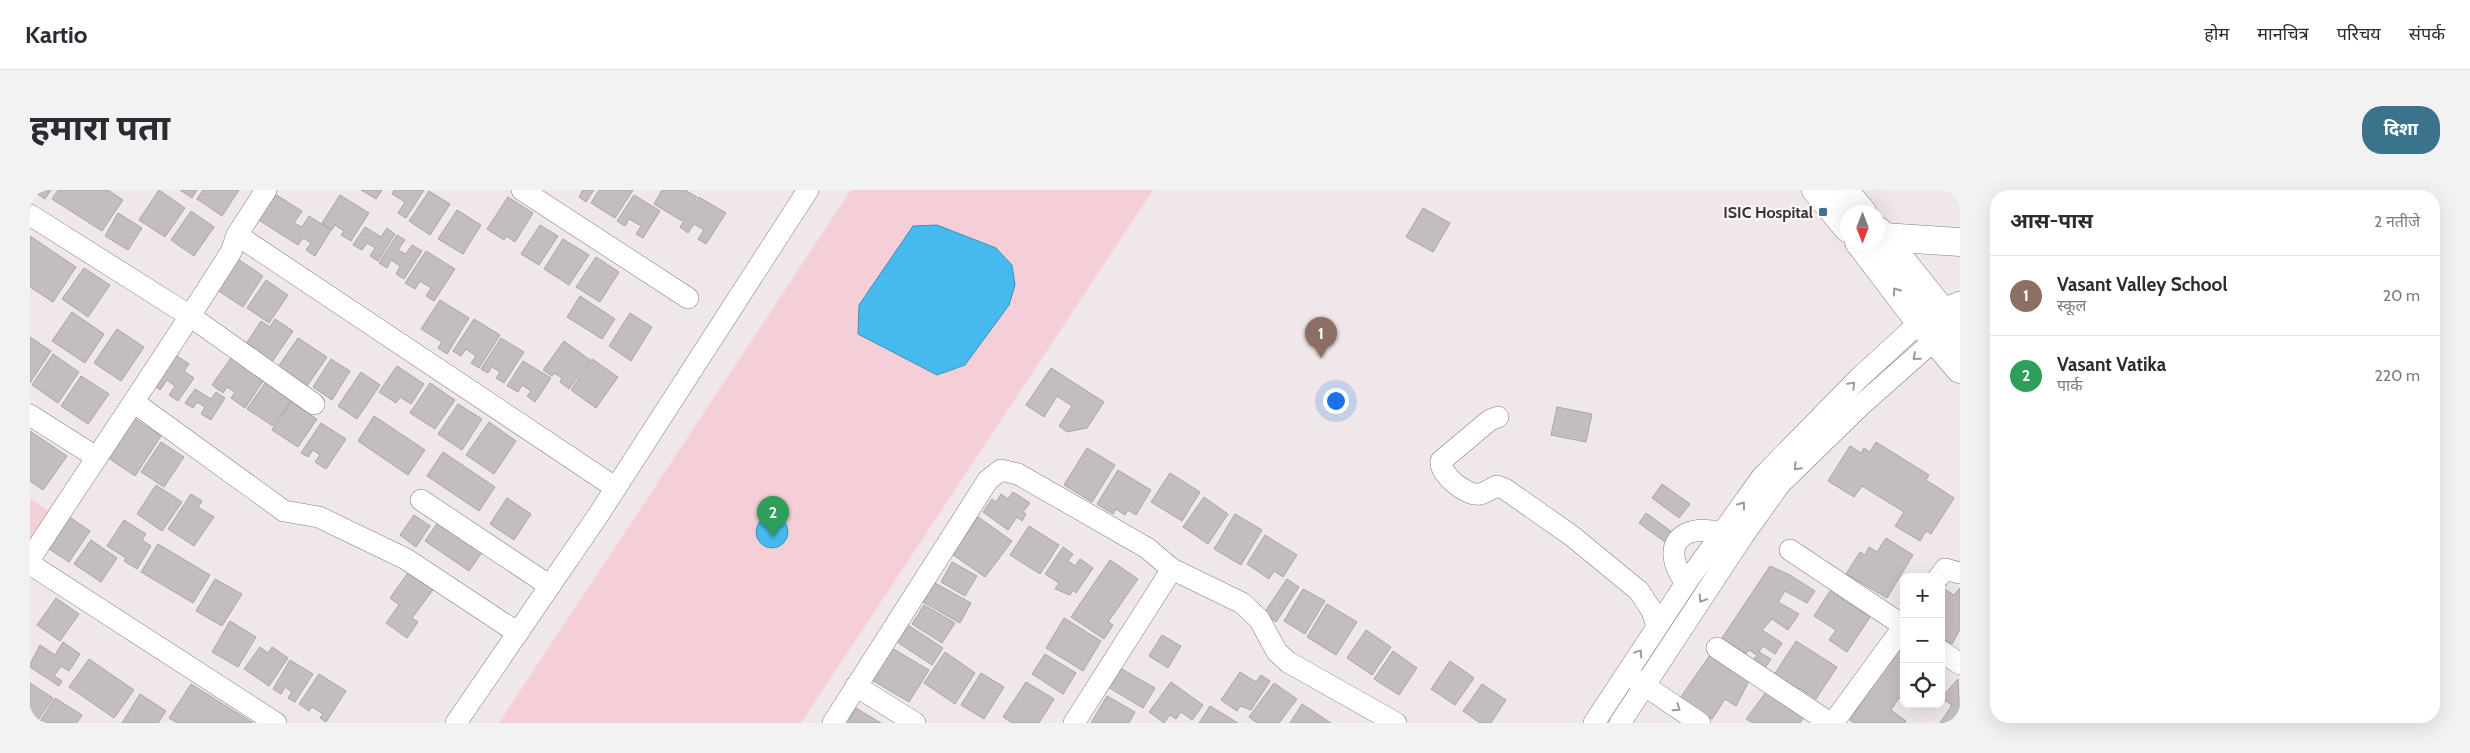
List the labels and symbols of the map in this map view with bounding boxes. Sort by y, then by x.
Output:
place label: ISIC Hospital [1723,203,1813,222]
north arrow [1840,205,1885,250]
marker: ISIC Hospital [1817,206,1829,218]
one-way arrow [1893,287,1902,297]
pin: 1 [1305,317,1337,358]
one-way arrow [1913,351,1922,360]
one-way arrow [1846,382,1855,391]
your location [1323,388,1349,414]
one-way arrow [1794,461,1803,470]
pin: 2 [757,496,789,537]
one-way arrow [1736,501,1745,511]
one-way arrow [1699,594,1709,603]
one-way arrow [1633,649,1642,658]
one-way arrow [1671,702,1681,711]

